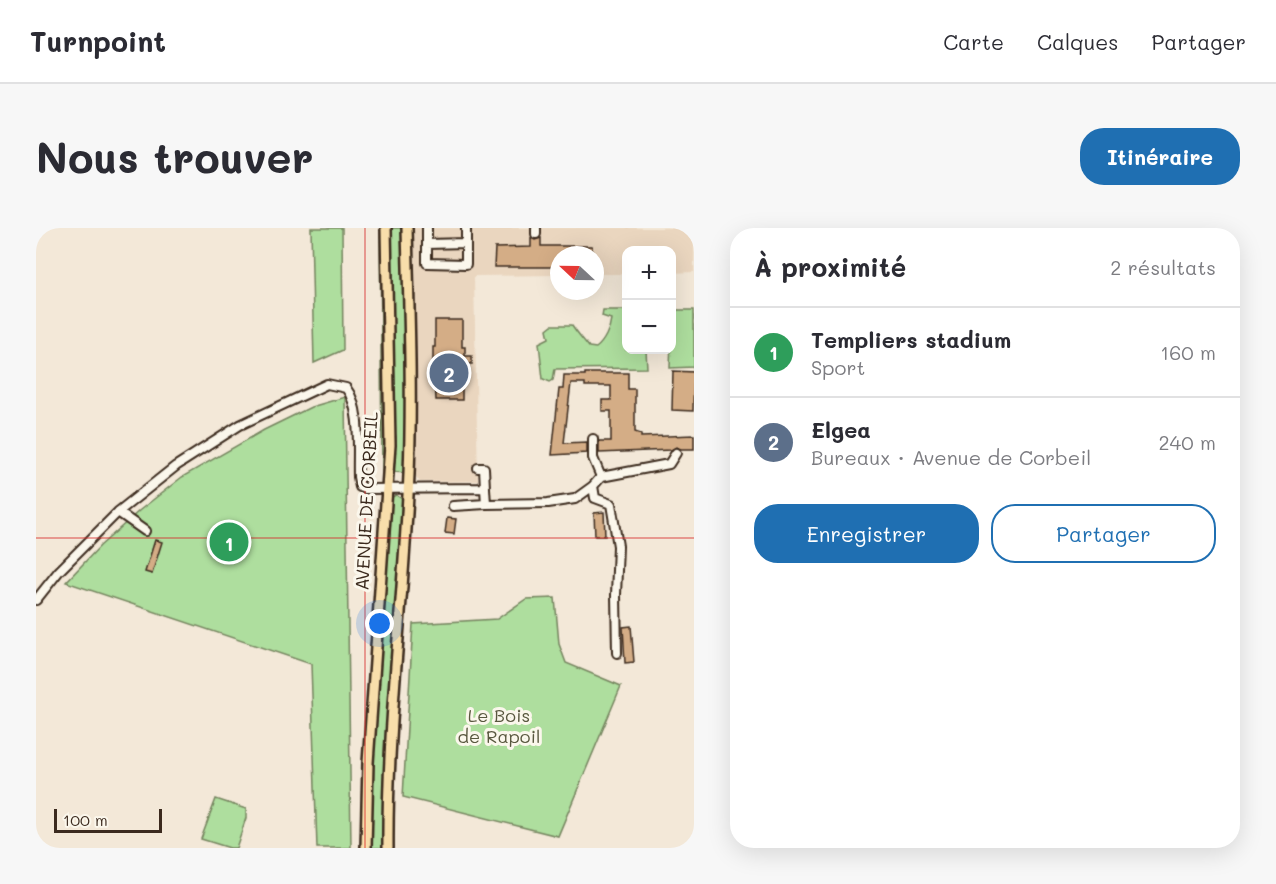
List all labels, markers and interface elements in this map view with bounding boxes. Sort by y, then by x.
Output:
text: Turnpoint [30,23,166,59]
text: Carte [943,28,1004,55]
text: Calques [1037,28,1119,55]
text: Partager [1152,28,1246,55]
button: Itinéraire [1080,128,1240,185]
text: Nous trouver [36,129,314,184]
north arrow [550,246,604,300]
map controls [622,246,676,354]
button: + [622,246,676,300]
text: À proximité [754,250,906,284]
text: 2 résultats [1110,254,1216,280]
button: − [622,300,676,354]
text: Templiers stadium [811,325,1011,354]
text: 1 [769,339,778,365]
text: 160 m [1160,339,1216,365]
pin: 2 [430,350,468,396]
text: Sport [811,354,865,380]
street label: AVENUE DE CORBEIL [349,410,383,591]
text: Elgea [811,415,871,444]
text: 2 [768,429,779,455]
text: 240 m [1158,429,1216,455]
text: Bureaux · Avenue de Corbeil [811,444,1091,470]
button: Enregistrer [754,504,979,563]
button: Partager [991,504,1216,563]
pin: 1 [210,520,248,564]
your location [365,609,394,638]
park label: Le Bois de Rapoil [458,703,540,748]
scale bar [54,806,162,834]
text: 100 m [63,809,108,830]

